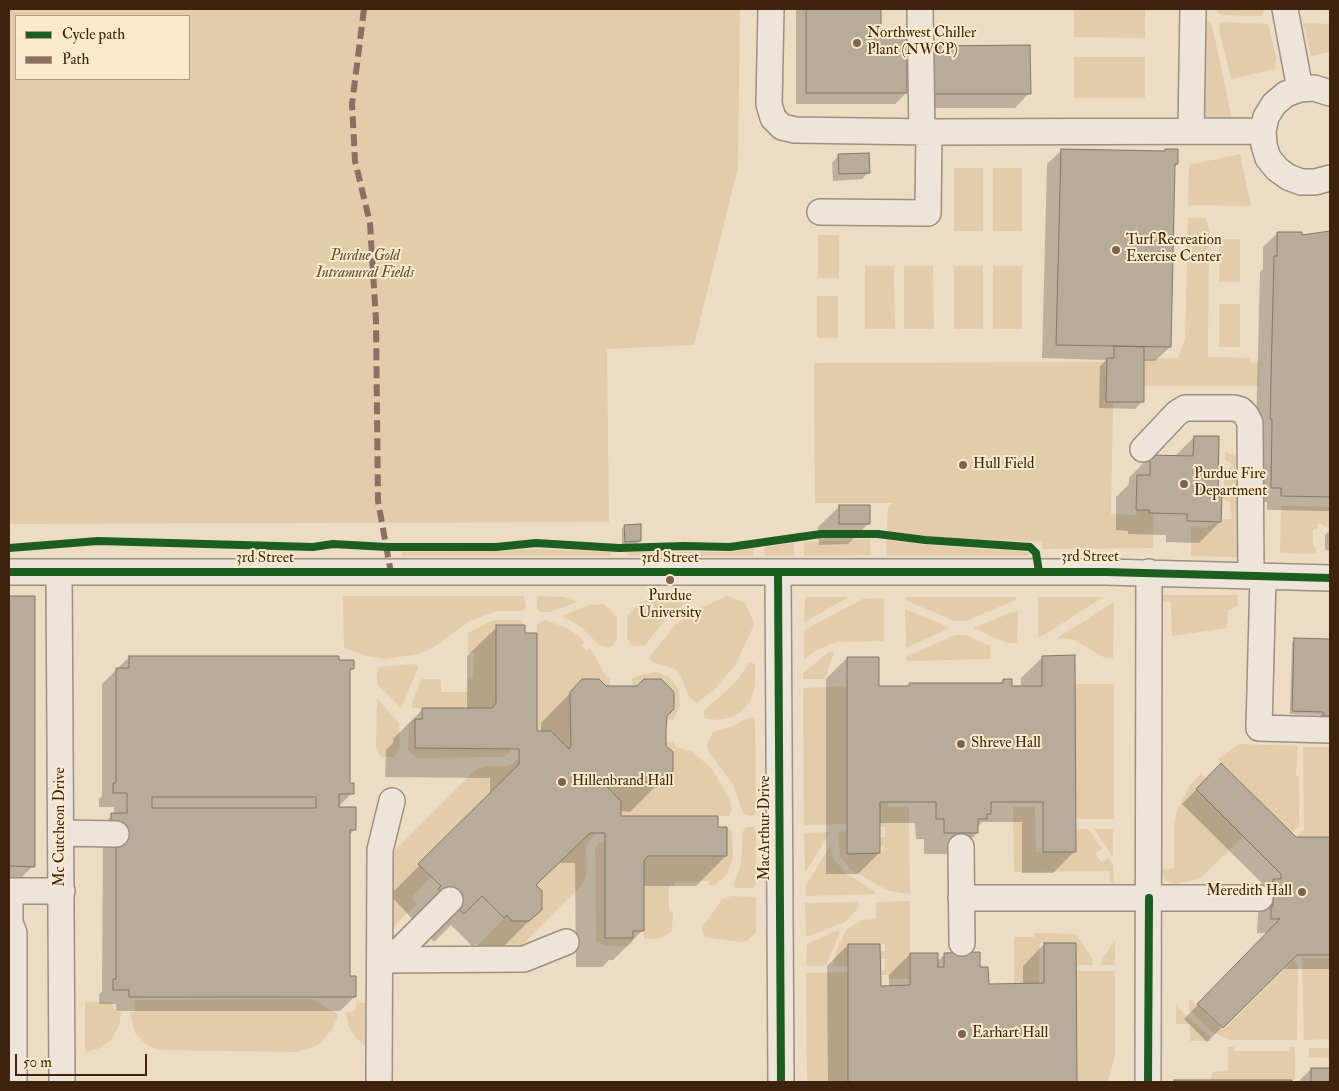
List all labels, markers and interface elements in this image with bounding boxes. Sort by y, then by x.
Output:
legend [15,15,190,80]
text: Cycle path [62,25,125,44]
place label: Northwest Chiller Plant (NWCP) [867,25,976,60]
marker: Northwest Chiller Plant (NWCP) [851,37,863,49]
text: Path [62,50,89,69]
place label: Turf Recreation Exercise Center [1126,232,1222,267]
marker: Turf Recreation Exercise Center [1110,244,1122,256]
park label: Purdue Gold Intramural Fields [316,248,414,283]
place label: Hull Field [973,456,1034,474]
marker: Hull Field [957,459,969,471]
place label: Purdue Fire Department [1194,466,1267,501]
marker: Purdue Fire Department [1178,478,1190,490]
street label: 3rd Street [1061,549,1119,567]
street label: 3rd Street [236,550,294,568]
street label: 3rd Street [641,550,699,568]
marker: Purdue University [664,574,676,586]
place label: Purdue University [639,588,701,623]
place label: Shreve Hall [971,735,1041,753]
marker: Shreve Hall [955,738,967,750]
street label: Mc Cutcheon Drive [52,767,70,887]
place label: Hillenbrand Hall [572,773,673,791]
street label: MacArthur Drive [757,775,775,881]
marker: Hillenbrand Hall [556,776,568,788]
place label: Meredith Hall [1206,883,1292,901]
marker: Meredith Hall [1296,886,1308,898]
place label: Earhart Hall [972,1025,1048,1043]
marker: Earhart Hall [956,1028,968,1040]
scale bar [18,1044,150,1076]
text: 50 m [23,1053,52,1072]

